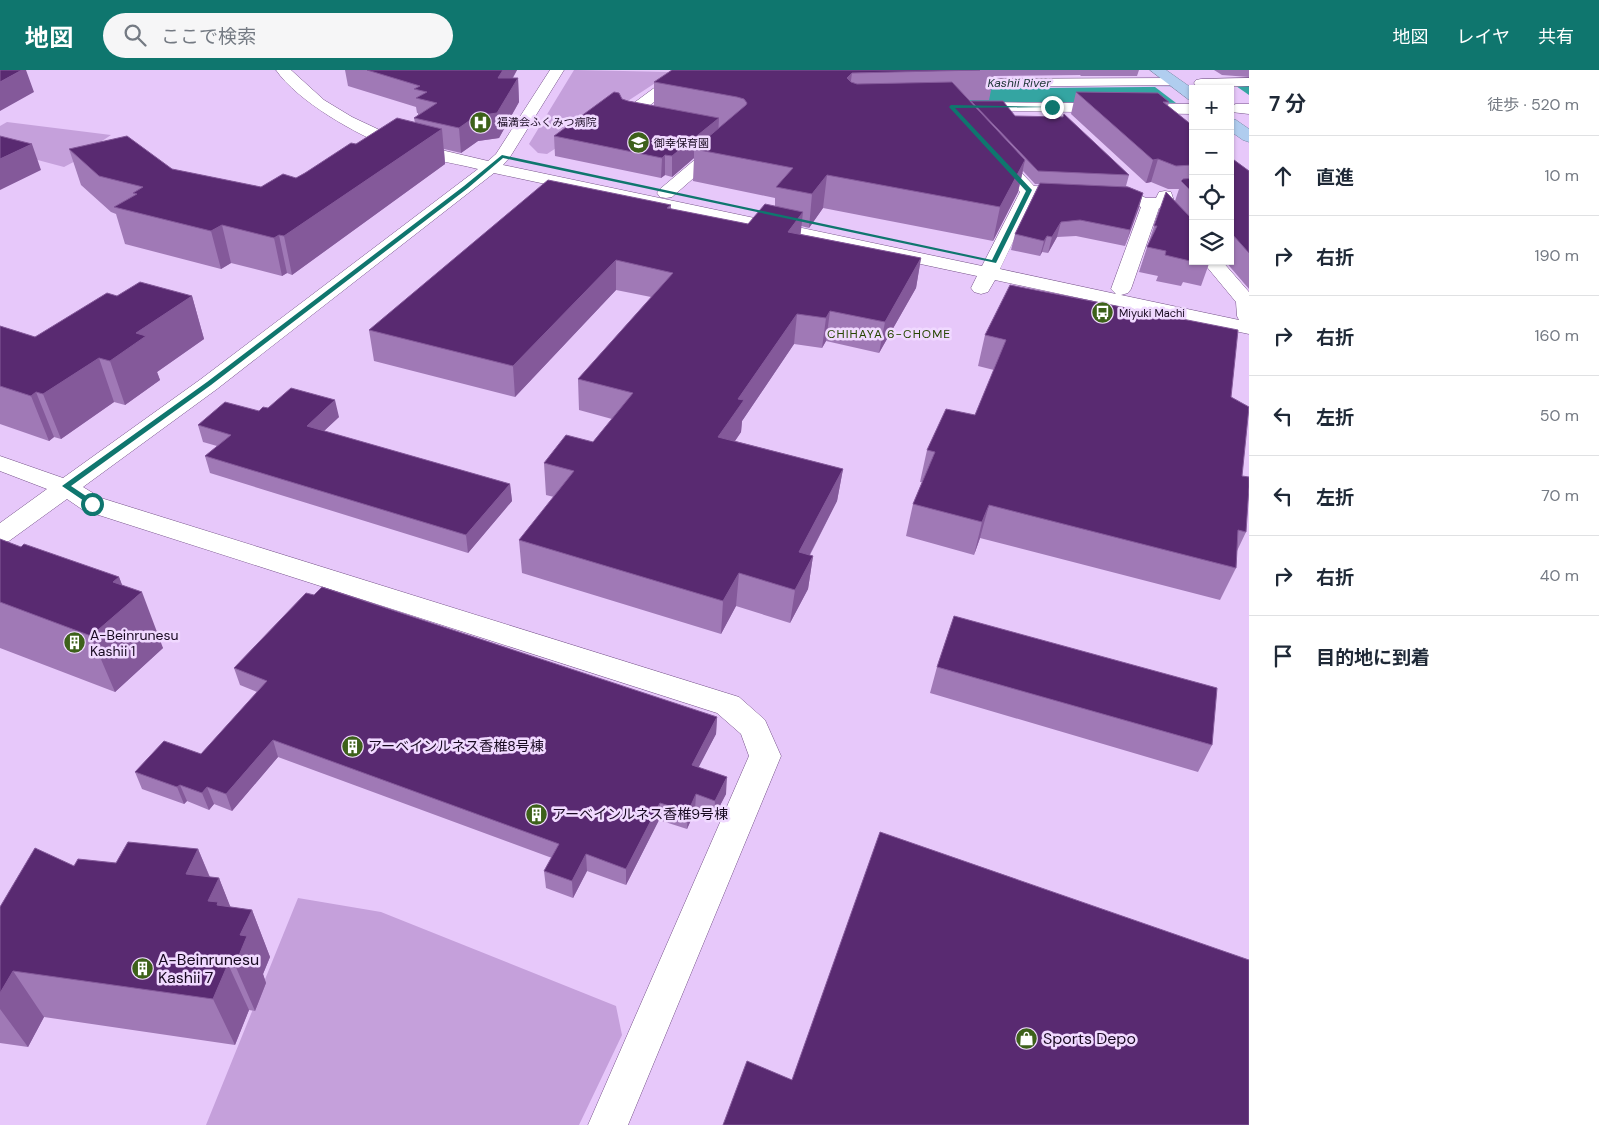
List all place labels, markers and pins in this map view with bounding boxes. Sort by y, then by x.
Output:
hospital icon: 福満会ふくみつ病院 [469,110,493,134]
place label: 福満会ふくみつ病院 [497,115,596,129]
school or university icon: 御幸保育園 [626,131,650,155]
place label: 御幸保育園 [653,136,709,150]
bus stop icon: Miyuki Machi [1091,301,1115,325]
place label: Miyuki Machi [1119,306,1185,320]
place label: A-Beinrunesu Kashii 1 [90,626,178,660]
building icon: A-Beinrunesu Kashii 1 [62,631,86,655]
building icon: アーベインルネス香椎8号棟 [340,734,364,758]
place label: アーベインルネス香椎8号棟 [368,737,544,755]
building icon: アーベインルネス香椎9号棟 [524,802,548,826]
place label: アーベインルネス香椎9号棟 [552,805,728,823]
place label: A-Beinrunesu Kashii 7 [158,949,259,988]
building icon: A-Beinrunesu Kashii 7 [130,956,154,980]
shop icon: Sports Depo [1015,1026,1039,1050]
place label: Sports Depo [1043,1028,1136,1049]

